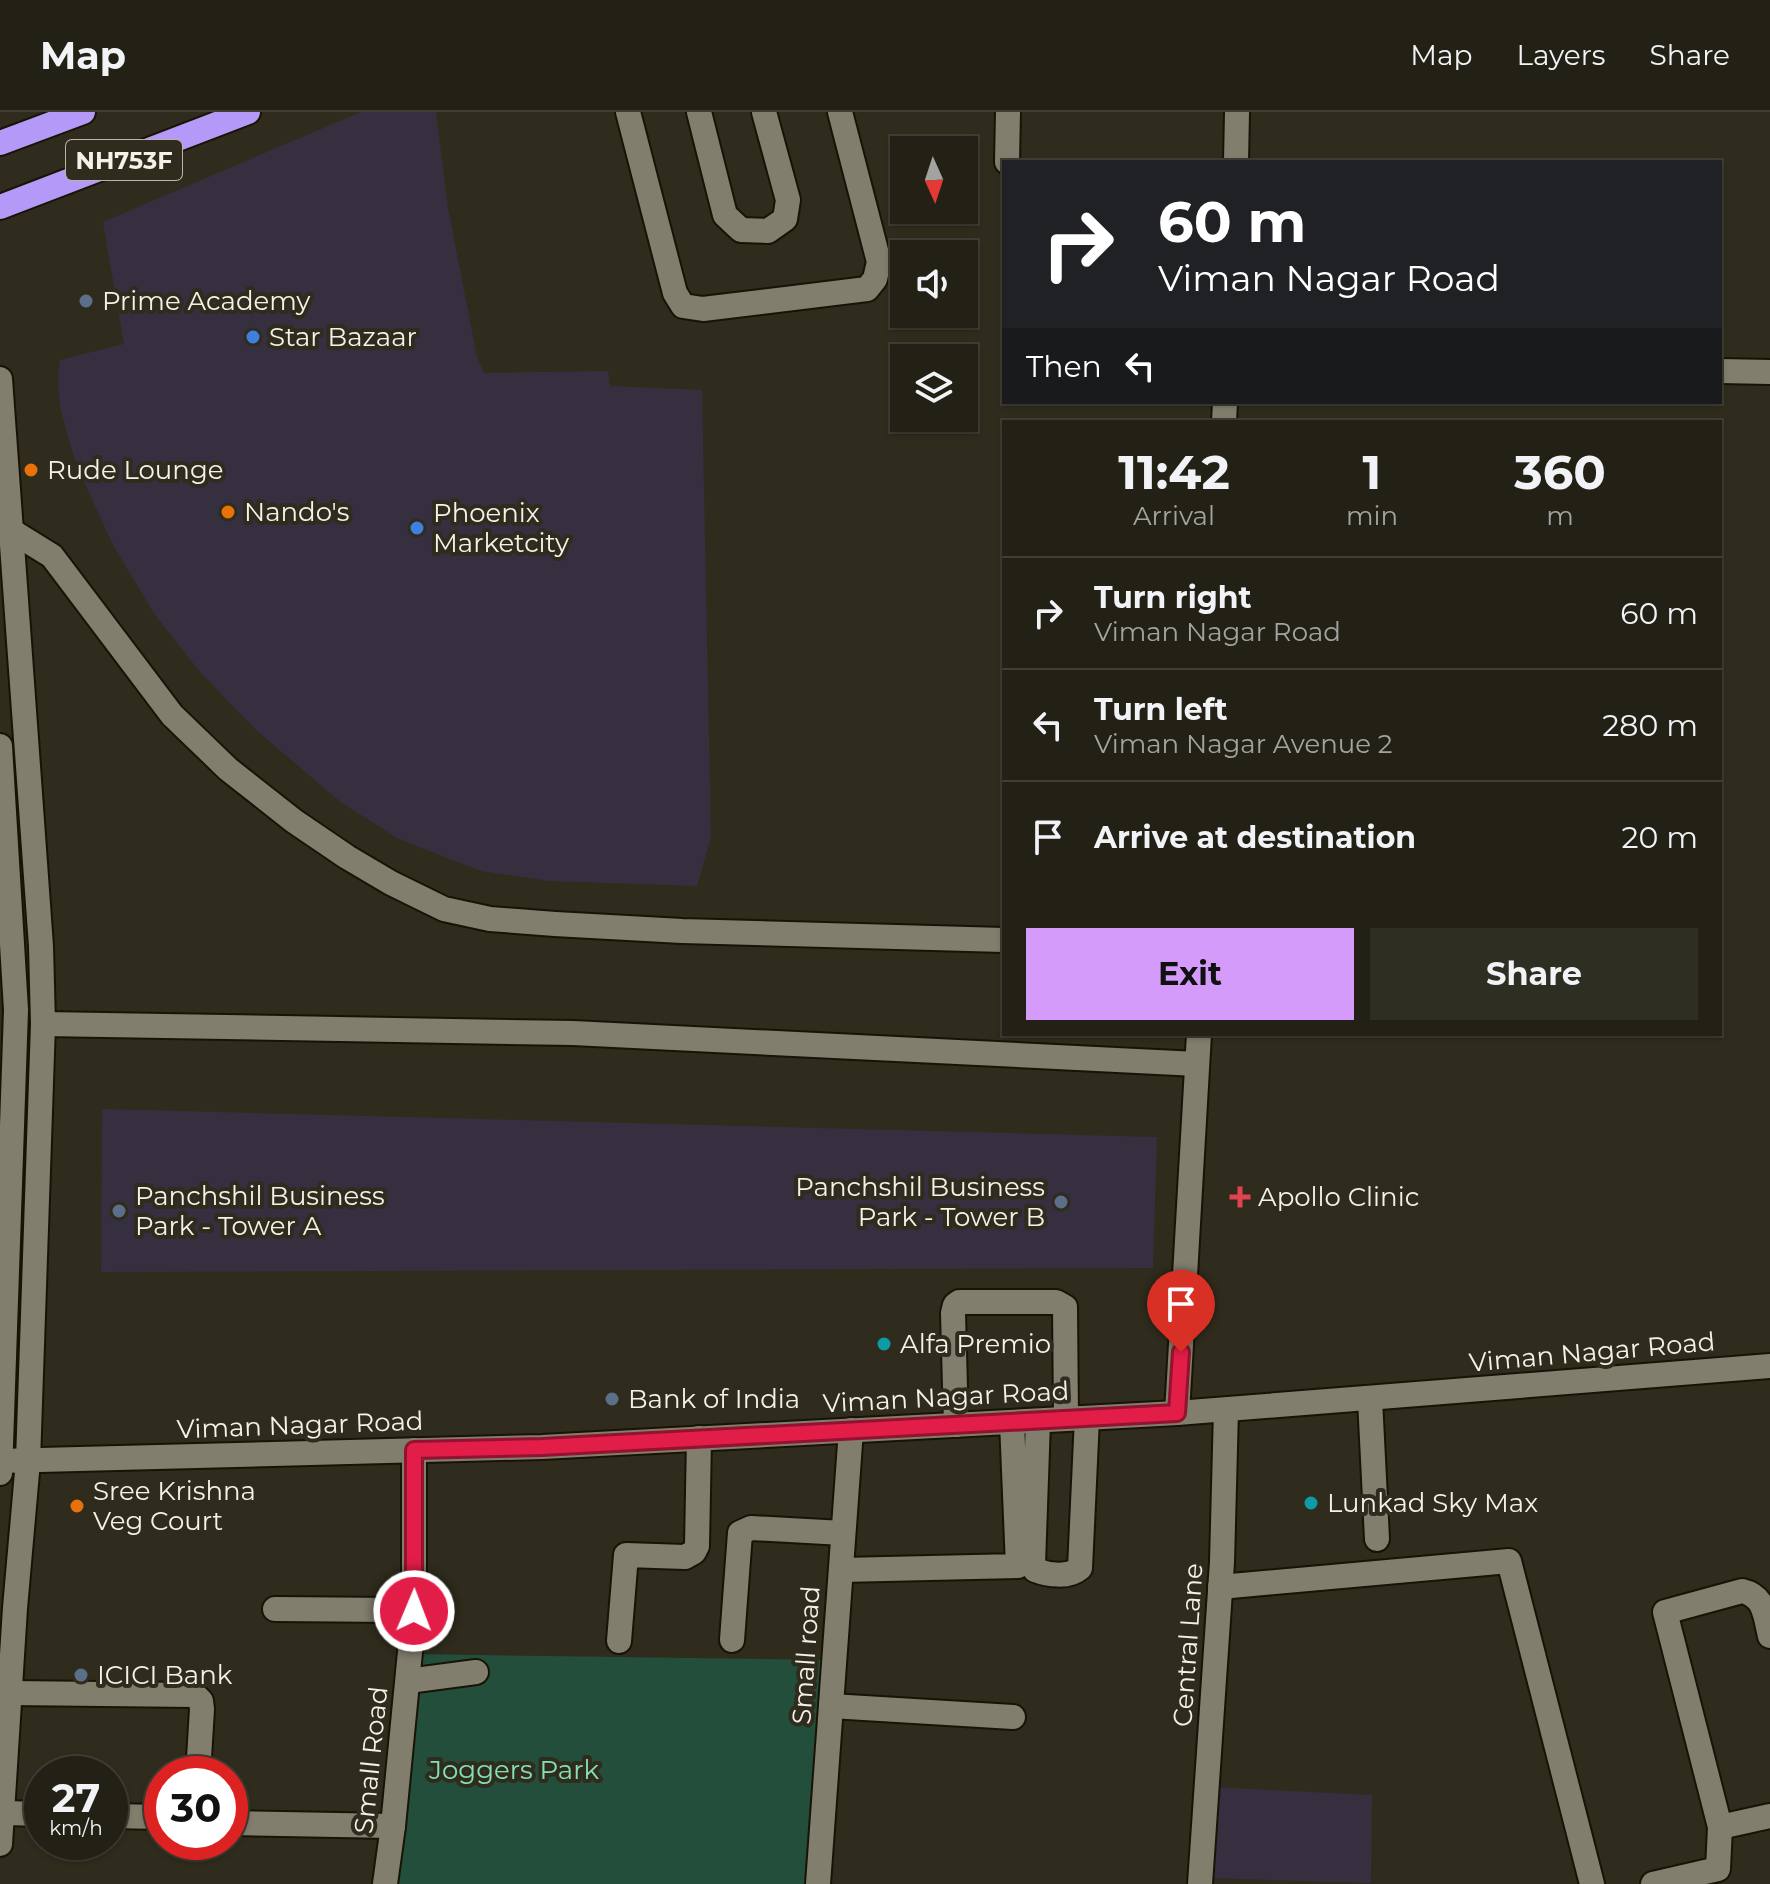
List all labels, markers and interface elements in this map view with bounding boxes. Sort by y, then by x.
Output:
text: Map [40,32,126,79]
text: Map [1410,38,1473,72]
text: Layers [1517,38,1606,72]
text: Share [1650,38,1730,72]
north arrow [890,136,978,224]
map controls [890,136,978,432]
road number: NH753F [66,140,182,180]
text: 60 m [1158,188,1306,256]
icon: right [1026,192,1130,296]
button: sound [890,240,978,328]
text: Viman Nagar Road [1158,256,1500,300]
place label: Prime Academy [102,285,311,317]
marker: Prime Academy [77,292,95,310]
place label: Star Bazaar [269,321,417,353]
marker: Star Bazaar [244,328,262,346]
button: layers [890,344,978,432]
icon: left [1118,344,1162,388]
text: Then [1026,348,1102,385]
text: 11:42 [1118,443,1230,501]
text: 1 [1363,443,1381,501]
text: 360 [1514,443,1606,501]
place label: Rude Lounge [47,454,223,486]
marker: Rude Lounge [22,461,40,479]
place label: Nando's [244,496,350,528]
place label: Phoenix Marketcity [433,497,570,559]
text: Arrival [1133,500,1215,532]
text: min [1346,500,1398,532]
text: m [1546,500,1574,532]
marker: Nando's [219,503,237,521]
marker: Phoenix Marketcity [408,519,426,537]
text: Turn right [1094,579,1251,616]
icon: right [1026,591,1070,635]
text: 60 m [1620,595,1698,632]
text: Viman Nagar Road [1094,616,1341,648]
text: Turn left [1094,691,1227,728]
icon: left [1026,703,1070,747]
text: 280 m [1602,707,1698,744]
text: Viman Nagar Avenue 2 [1094,728,1393,760]
icon: arrive [1026,815,1070,859]
text: Arrive at destination [1094,819,1416,856]
text: 20 m [1621,819,1698,856]
button: Exit [1026,928,1354,1020]
button: Share [1370,928,1698,1020]
place label: Panchshil Business Park - Tower B [795,1171,1045,1233]
place label: Panchshil Business Park - Tower A [135,1180,385,1242]
place label: Apollo Clinic [1258,1181,1419,1213]
marker: Apollo Clinic [1229,1186,1251,1208]
marker: Panchshil Business Park - Tower B [1052,1193,1070,1211]
marker: Panchshil Business Park - Tower A [110,1202,128,1220]
pin [1147,1270,1215,1352]
icon: arrive [1159,1282,1203,1326]
street label: Viman Nagar Road [1468,1325,1716,1379]
place label: Alfa Premio [900,1328,1051,1360]
marker: Alfa Premio [875,1335,893,1353]
street label: Viman Nagar Road [822,1375,1070,1419]
place label: Bank of India [628,1383,800,1415]
marker: Bank of India [603,1390,621,1408]
street label: Viman Nagar Road [176,1405,424,1445]
place label: Sree Krishna Veg Court [93,1475,256,1537]
place label: Lunkad Sky Max [1327,1487,1538,1519]
marker: Lunkad Sky Max [1302,1494,1320,1512]
marker: Sree Krishna Veg Court [68,1497,86,1515]
street label: Central Lane [1166,1562,1210,1728]
position arrow [372,1569,456,1653]
street label: Small road [785,1585,827,1725]
place label: ICICI Bank [97,1659,233,1691]
marker: ICICI Bank [72,1666,90,1684]
street label: Small Road [347,1685,395,1835]
park label: Joggers Park [428,1754,599,1786]
speed limit sign: 30 [144,1756,248,1860]
text: 27 [52,1773,100,1822]
text: km/h [49,1816,103,1840]

